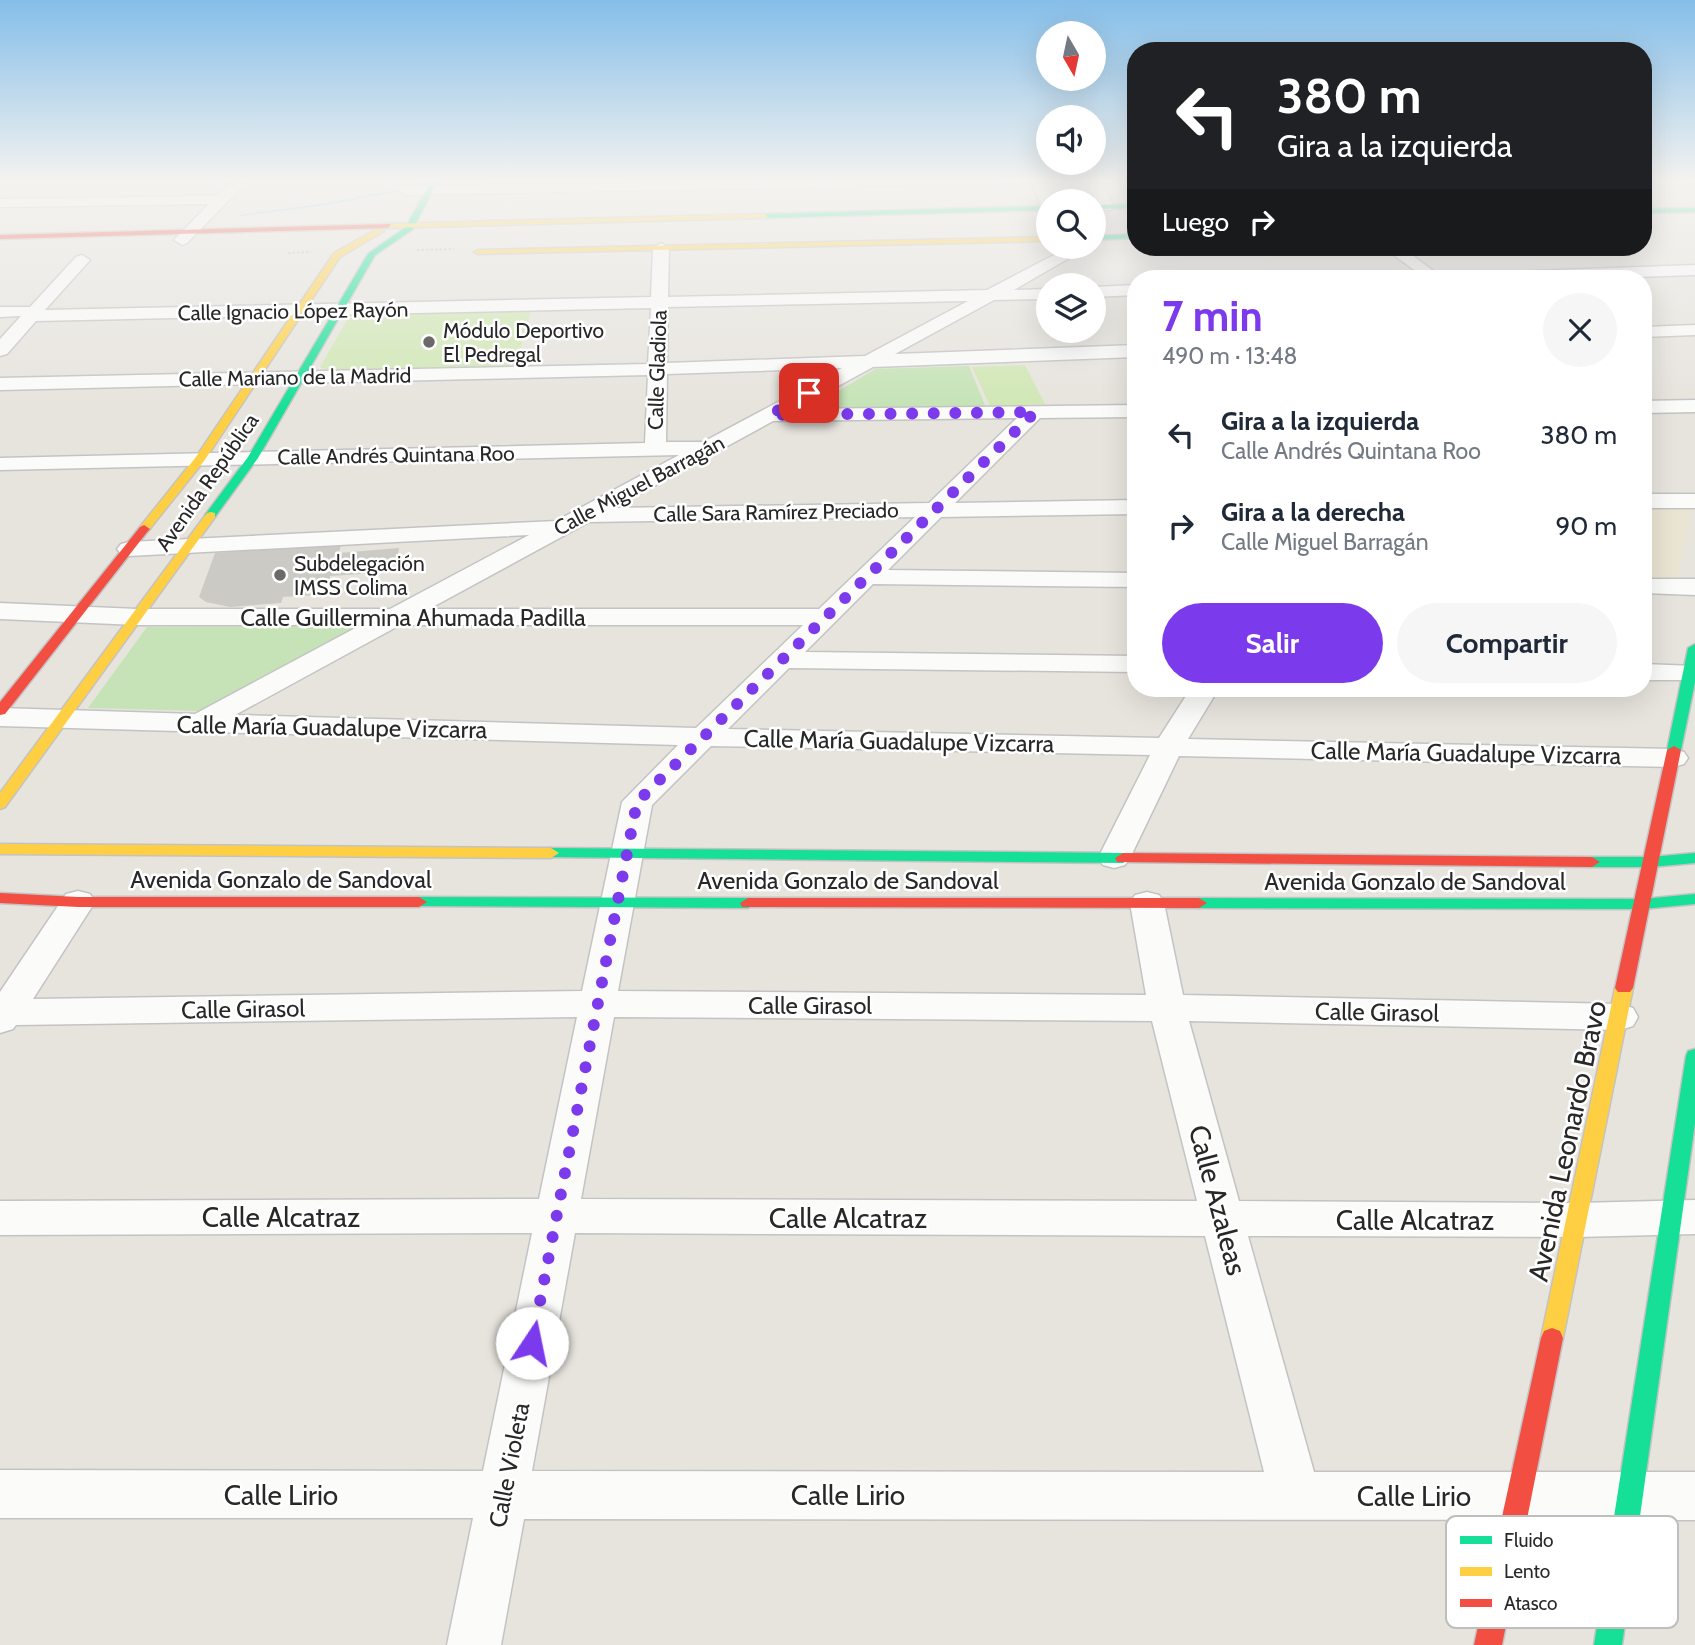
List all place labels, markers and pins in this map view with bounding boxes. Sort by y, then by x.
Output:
place label: Módulo Deportivo El Pedregal [443,318,604,367]
marker: Módulo Deportivo El Pedregal [421,334,437,350]
pin [779,363,839,423]
place label: Subdelegación IMSS Colima [294,551,425,600]
marker: Subdelegación IMSS Colima [272,567,288,583]

